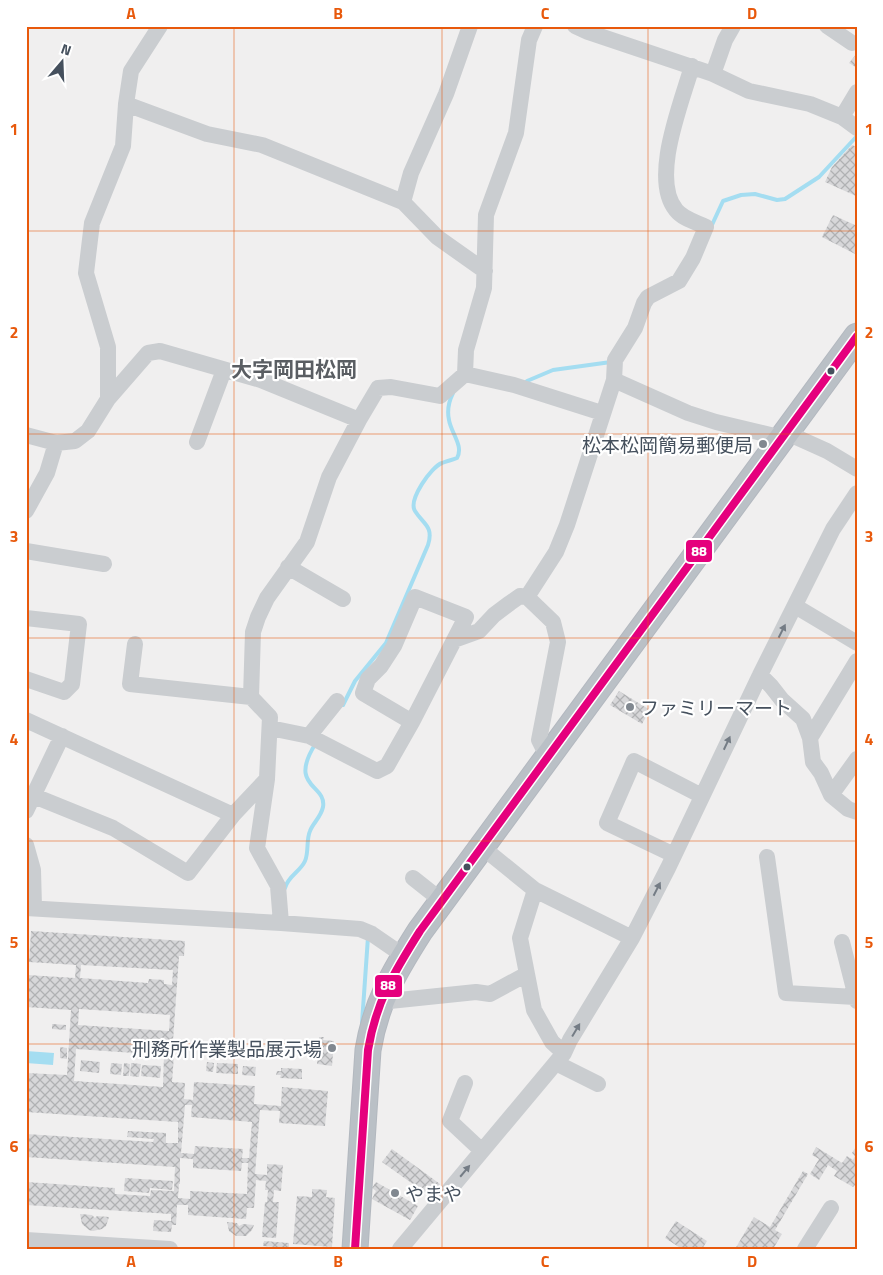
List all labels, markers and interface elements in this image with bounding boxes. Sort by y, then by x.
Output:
text: A [126,1,136,25]
text: B [333,1,343,25]
text: C [541,1,550,25]
text: D [747,1,757,25]
north arrow [38,38,88,88]
text: N [58,38,74,61]
text: 1 [10,117,18,141]
text: 1 [865,117,873,141]
text: 2 [10,320,18,344]
text: 2 [865,320,873,344]
district label: 大字岡田松岡 [231,353,357,385]
unlabelled marker [826,366,836,376]
place label: 松本松岡簡易郵便局 [582,430,753,459]
marker: 松本松岡簡易郵便局 [757,438,769,450]
text: 3 [10,524,18,548]
text: 3 [865,524,873,548]
line badge: 88 [685,539,713,563]
text: 88 [691,540,707,561]
one-way arrow [778,624,786,638]
place label: ファミリーマート [640,693,792,722]
marker: ファミリーマート [624,701,636,713]
text: 4 [10,727,19,751]
text: 4 [865,727,874,751]
one-way arrow [724,736,732,750]
unlabelled marker [462,862,472,872]
one-way arrow [653,882,661,896]
text: 5 [10,930,19,954]
text: 5 [865,930,874,954]
line badge: 88 [374,974,403,998]
text: 88 [380,974,396,995]
one-way arrow [571,1023,581,1036]
place label: 刑務所作業製品展示場 [132,1034,322,1063]
marker: 刑務所作業製品展示場 [326,1042,338,1054]
text: 6 [10,1134,19,1158]
text: 6 [865,1134,874,1158]
one-way arrow [460,1165,471,1178]
place label: やまや [405,1179,462,1208]
marker: やまや [389,1187,401,1199]
text: A [126,1249,136,1273]
text: B [333,1249,343,1273]
text: C [541,1249,550,1273]
text: D [747,1249,757,1273]

